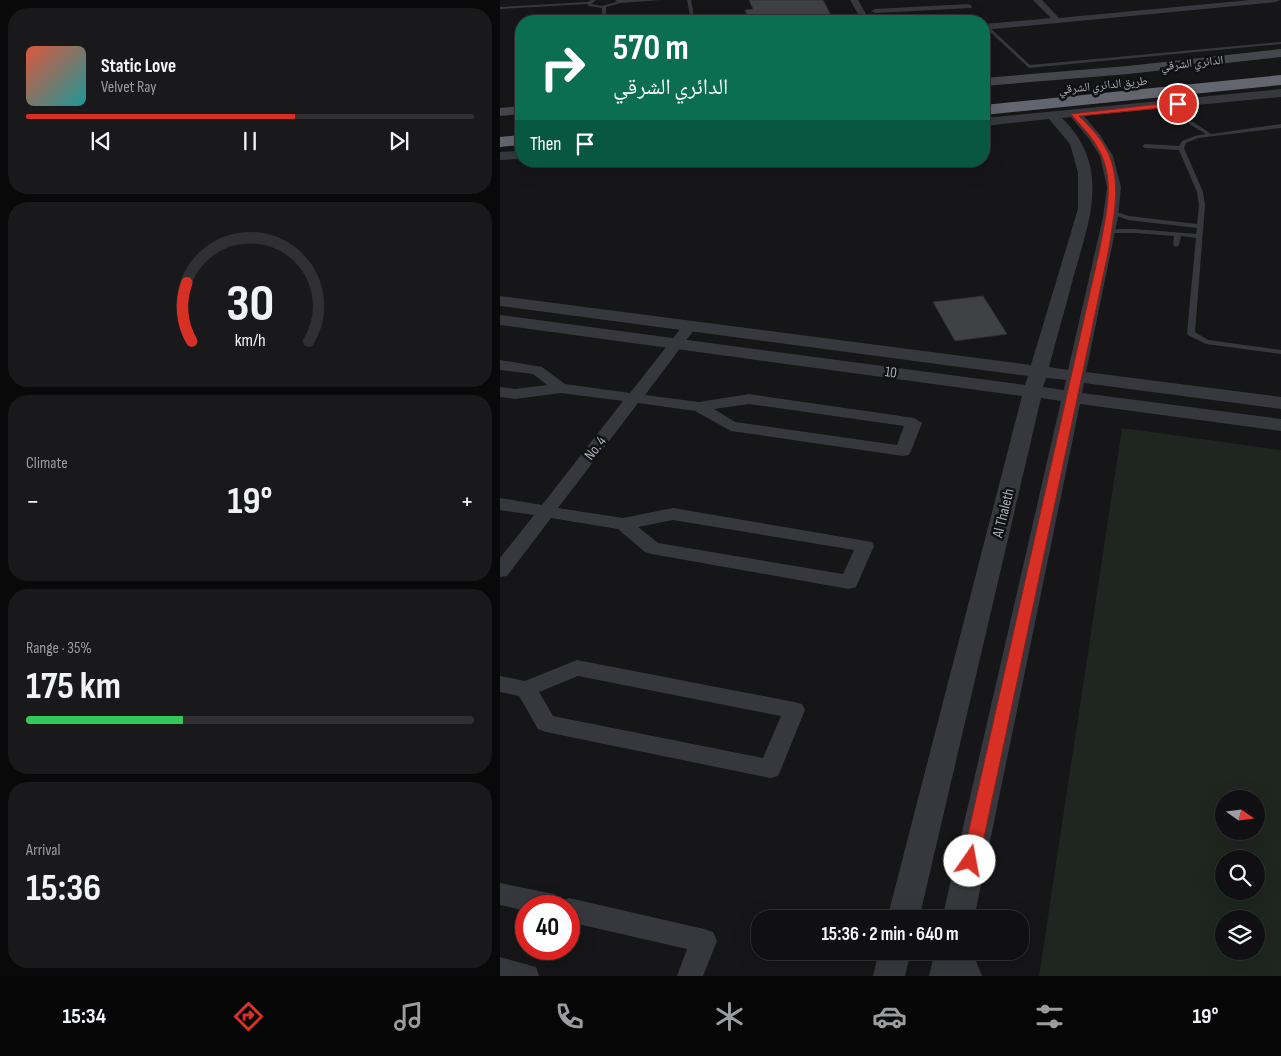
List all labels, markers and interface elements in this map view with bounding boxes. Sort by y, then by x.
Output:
text: 570 m [613,27,689,70]
icon: right [530,35,595,100]
street label: الدائري الشرقي [1160,53,1224,76]
text: Static Love [101,55,176,78]
street label: طريق الدائري الشرقي [1058,73,1149,100]
text: الدائري الشرقي [613,74,728,101]
text: Velvet Ray [101,78,156,97]
pin [1157,83,1199,125]
icon: arrive [1164,90,1192,118]
icon: previous [87,127,115,155]
icon: pause [236,127,264,155]
icon: next [385,127,413,155]
icon: arrive [571,130,599,158]
text: Then [530,133,561,156]
text: 30 [226,273,274,336]
text: km/h [235,330,265,351]
street label: 10 [884,362,898,383]
street label: No. 4 [580,433,611,464]
text: Climate [26,454,68,473]
text: 19° [228,479,272,524]
text: − [26,485,40,518]
text: + [460,485,474,518]
street label: Al Thaleth [988,487,1019,541]
text: Range · 35% [26,639,92,658]
text: 175 km [26,664,121,709]
north arrow [1215,790,1265,840]
map controls [1215,790,1265,960]
position arrow [943,834,995,886]
text: Arrival [26,841,60,860]
button: search [1215,850,1265,900]
text: 15:36 [26,866,101,911]
speed limit sign: 40 [515,895,580,960]
button: layers [1215,910,1265,960]
text: 15:36 · 2 min · 640 m [821,923,959,946]
icon: directions [231,999,266,1034]
icon: music [391,999,426,1034]
icon: phone [552,999,587,1034]
icon: climate [712,999,747,1034]
icon: car [872,999,907,1034]
icon: filters [1032,999,1067,1034]
text: 15:34 [63,1003,106,1030]
text: 19° [1192,1003,1218,1030]

